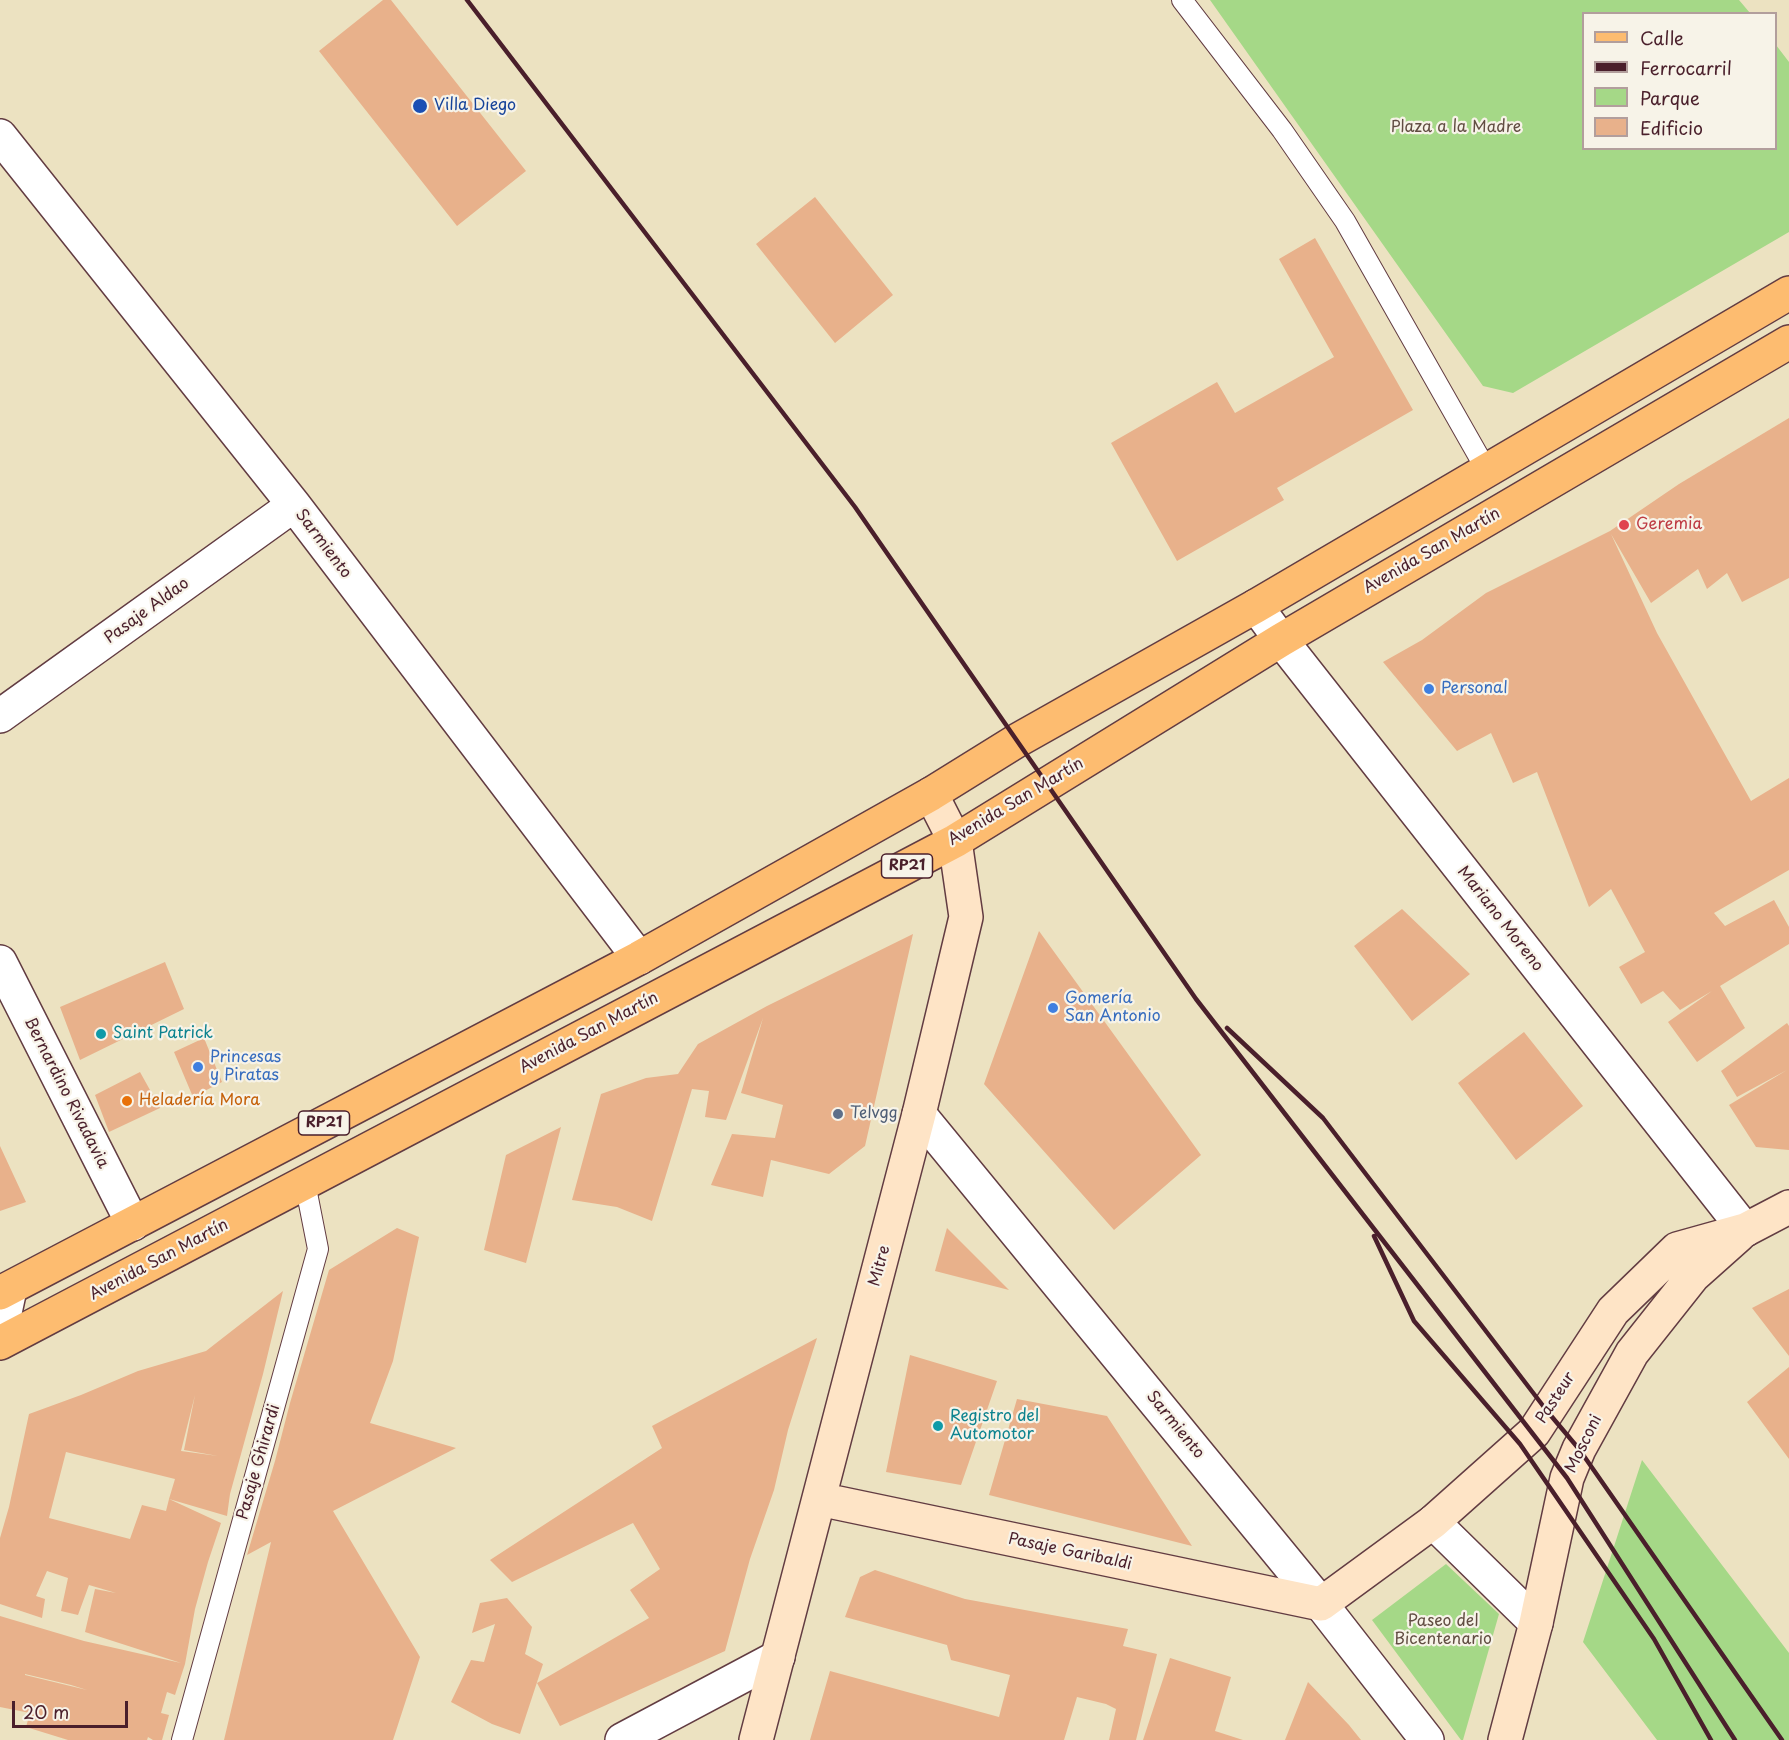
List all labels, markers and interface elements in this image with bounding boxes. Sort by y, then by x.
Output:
legend [1582,12,1777,150]
text: Calle [1640,24,1684,51]
text: Ferrocarril [1640,54,1732,81]
text: Parque [1640,84,1700,111]
place label: Villa Diego [434,96,516,116]
marker: Villa Diego [411,97,429,115]
text: Edificio [1640,114,1703,141]
park label: Plaza a la Madre [1391,118,1521,138]
street label: Avenida San Martín [1360,504,1504,598]
street label: Sarmiento [291,506,355,582]
place label: Geremia [1636,515,1702,535]
marker: Geremia [1617,518,1631,532]
street label: Pasaje Aldao [101,574,193,648]
place label: Personal [1441,679,1508,699]
marker: Personal [1422,682,1436,696]
street label: Avenida San Martín [945,754,1087,850]
road number: RP21 [882,854,932,878]
street label: Mariano Moreno [1453,863,1547,975]
street label: Avenida San Martín [516,988,662,1078]
place label: Gomería San Antonio [1065,989,1161,1027]
marker: Gomería San Antonio [1046,1001,1060,1015]
street label: Bernardino Rivadavia [20,1014,112,1172]
place label: Saint Patrick [113,1024,213,1044]
marker: Saint Patrick [94,1027,108,1041]
place label: Princesas y Piratas [210,1048,281,1086]
marker: Princesas y Piratas [191,1060,205,1074]
place label: Heladería Mora [139,1091,260,1111]
marker: Heladería Mora [120,1094,134,1108]
place label: Telvgg [850,1104,898,1124]
marker: Telvgg [831,1107,845,1121]
road number: RP21 [298,1111,350,1135]
street label: Avenida San Martín [86,1215,232,1305]
street label: Mitre [865,1243,895,1289]
street label: Pasteur [1532,1369,1580,1427]
street label: Sarmiento [1142,1387,1208,1463]
street label: Pasaje Ghirardi [233,1402,285,1522]
place label: Registro del Automotor [950,1407,1039,1445]
street label: Mosconi [1562,1412,1606,1476]
marker: Registro del Automotor [931,1419,945,1433]
street label: Pasaje Garibaldi [1006,1530,1134,1574]
park label: Paseo del Bicentenario [1394,1612,1492,1650]
scale bar [15,1689,130,1727]
text: 20 m [23,1698,69,1725]

